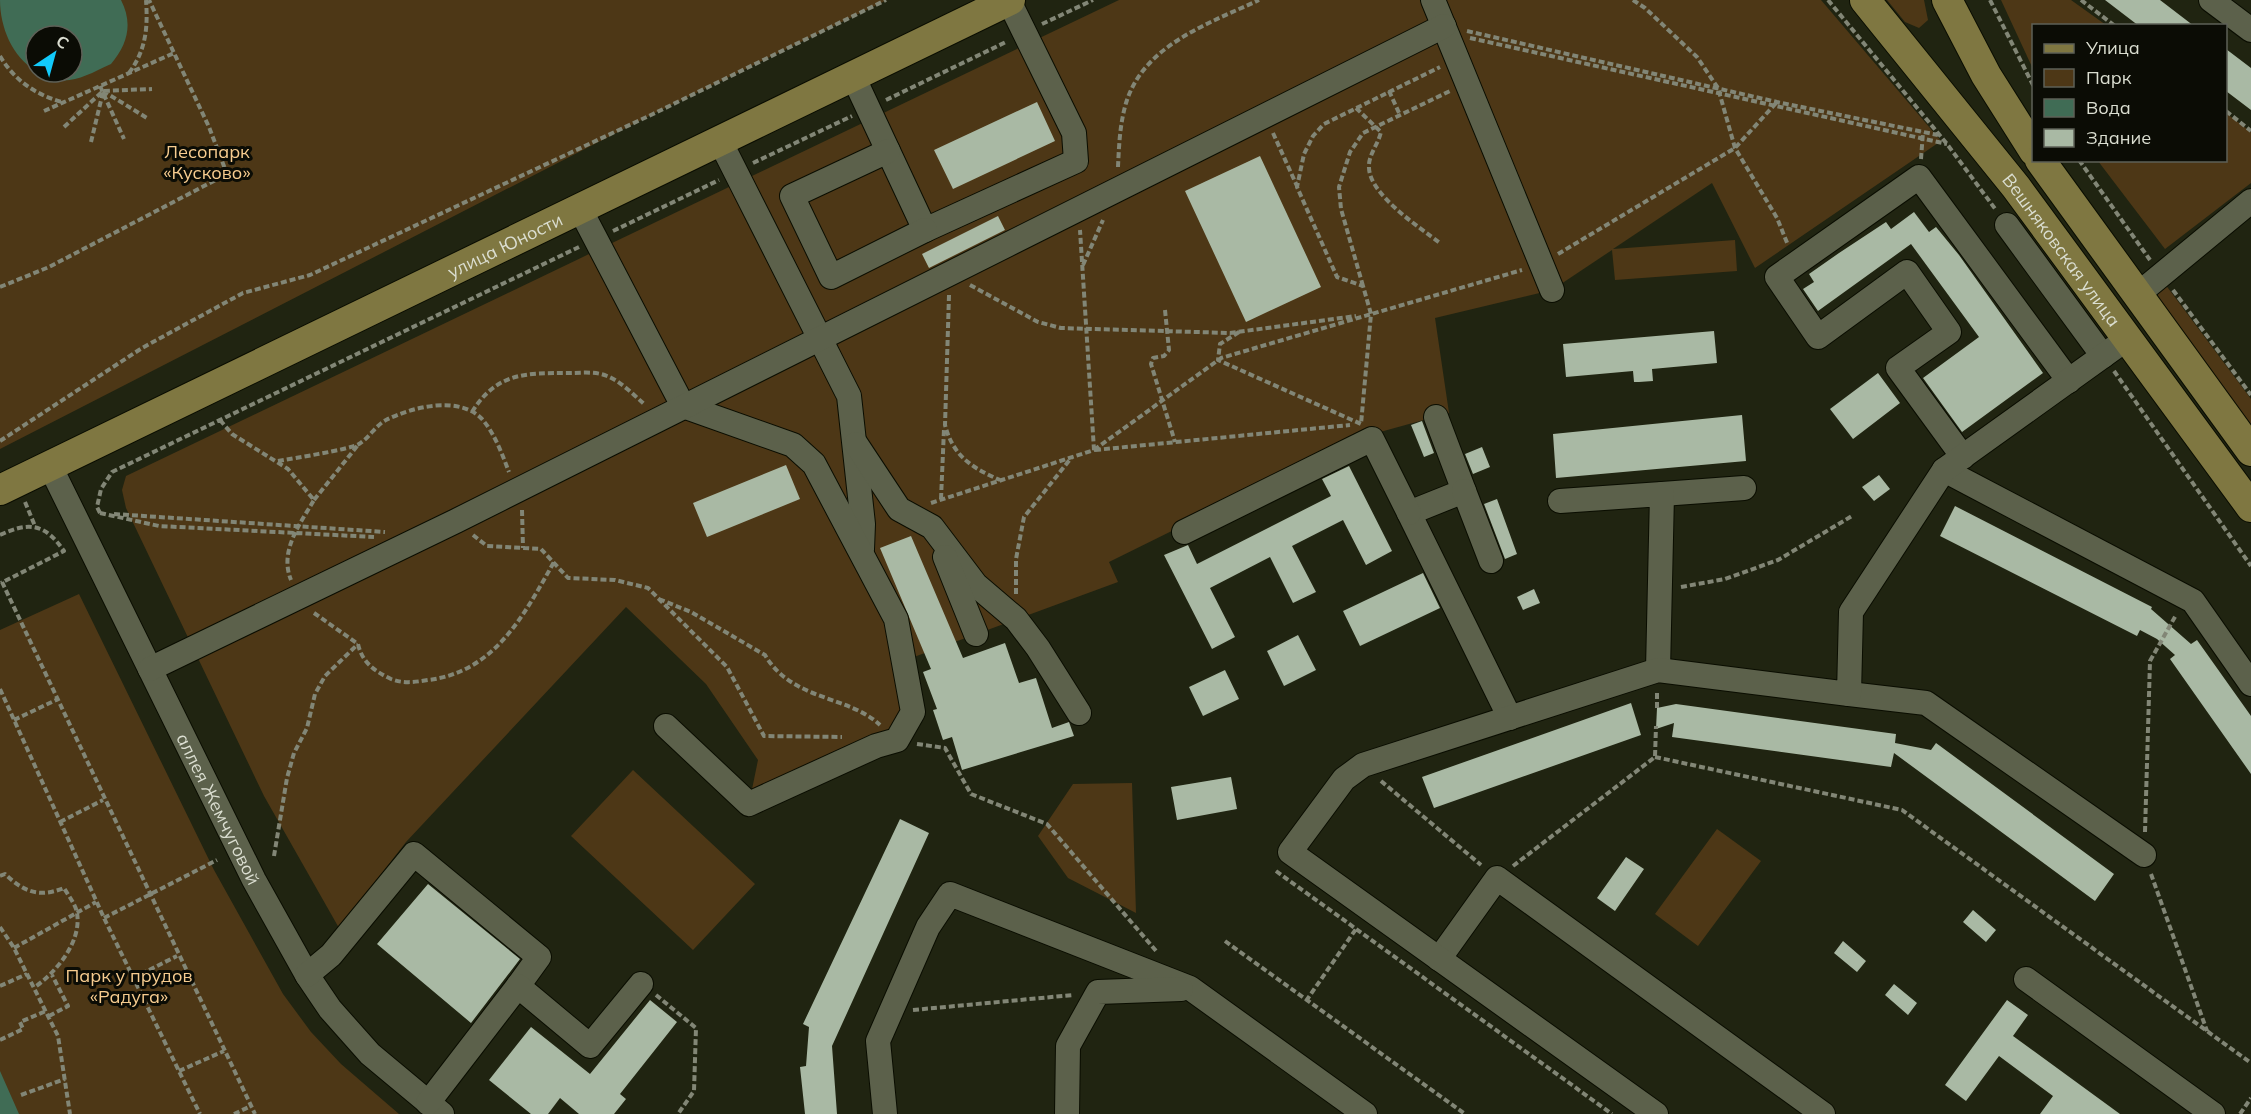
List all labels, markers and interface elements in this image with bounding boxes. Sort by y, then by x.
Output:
north arrow [24,24,84,84]
legend [2032,24,2227,162]
text: С [53,31,73,53]
text: Улица [2085,36,2140,59]
text: Парк [2086,66,2132,89]
text: Вода [2086,96,2131,119]
text: Здание [2086,126,2151,149]
park label: Лесопарк «Кусково» [164,140,250,184]
street label: Вешняковская улица [1998,168,2126,331]
street label: улица Юности [443,207,566,283]
street label: аллея Жемчуговой [172,729,266,888]
park label: Парк у прудов «Радуга» [65,964,193,1008]

